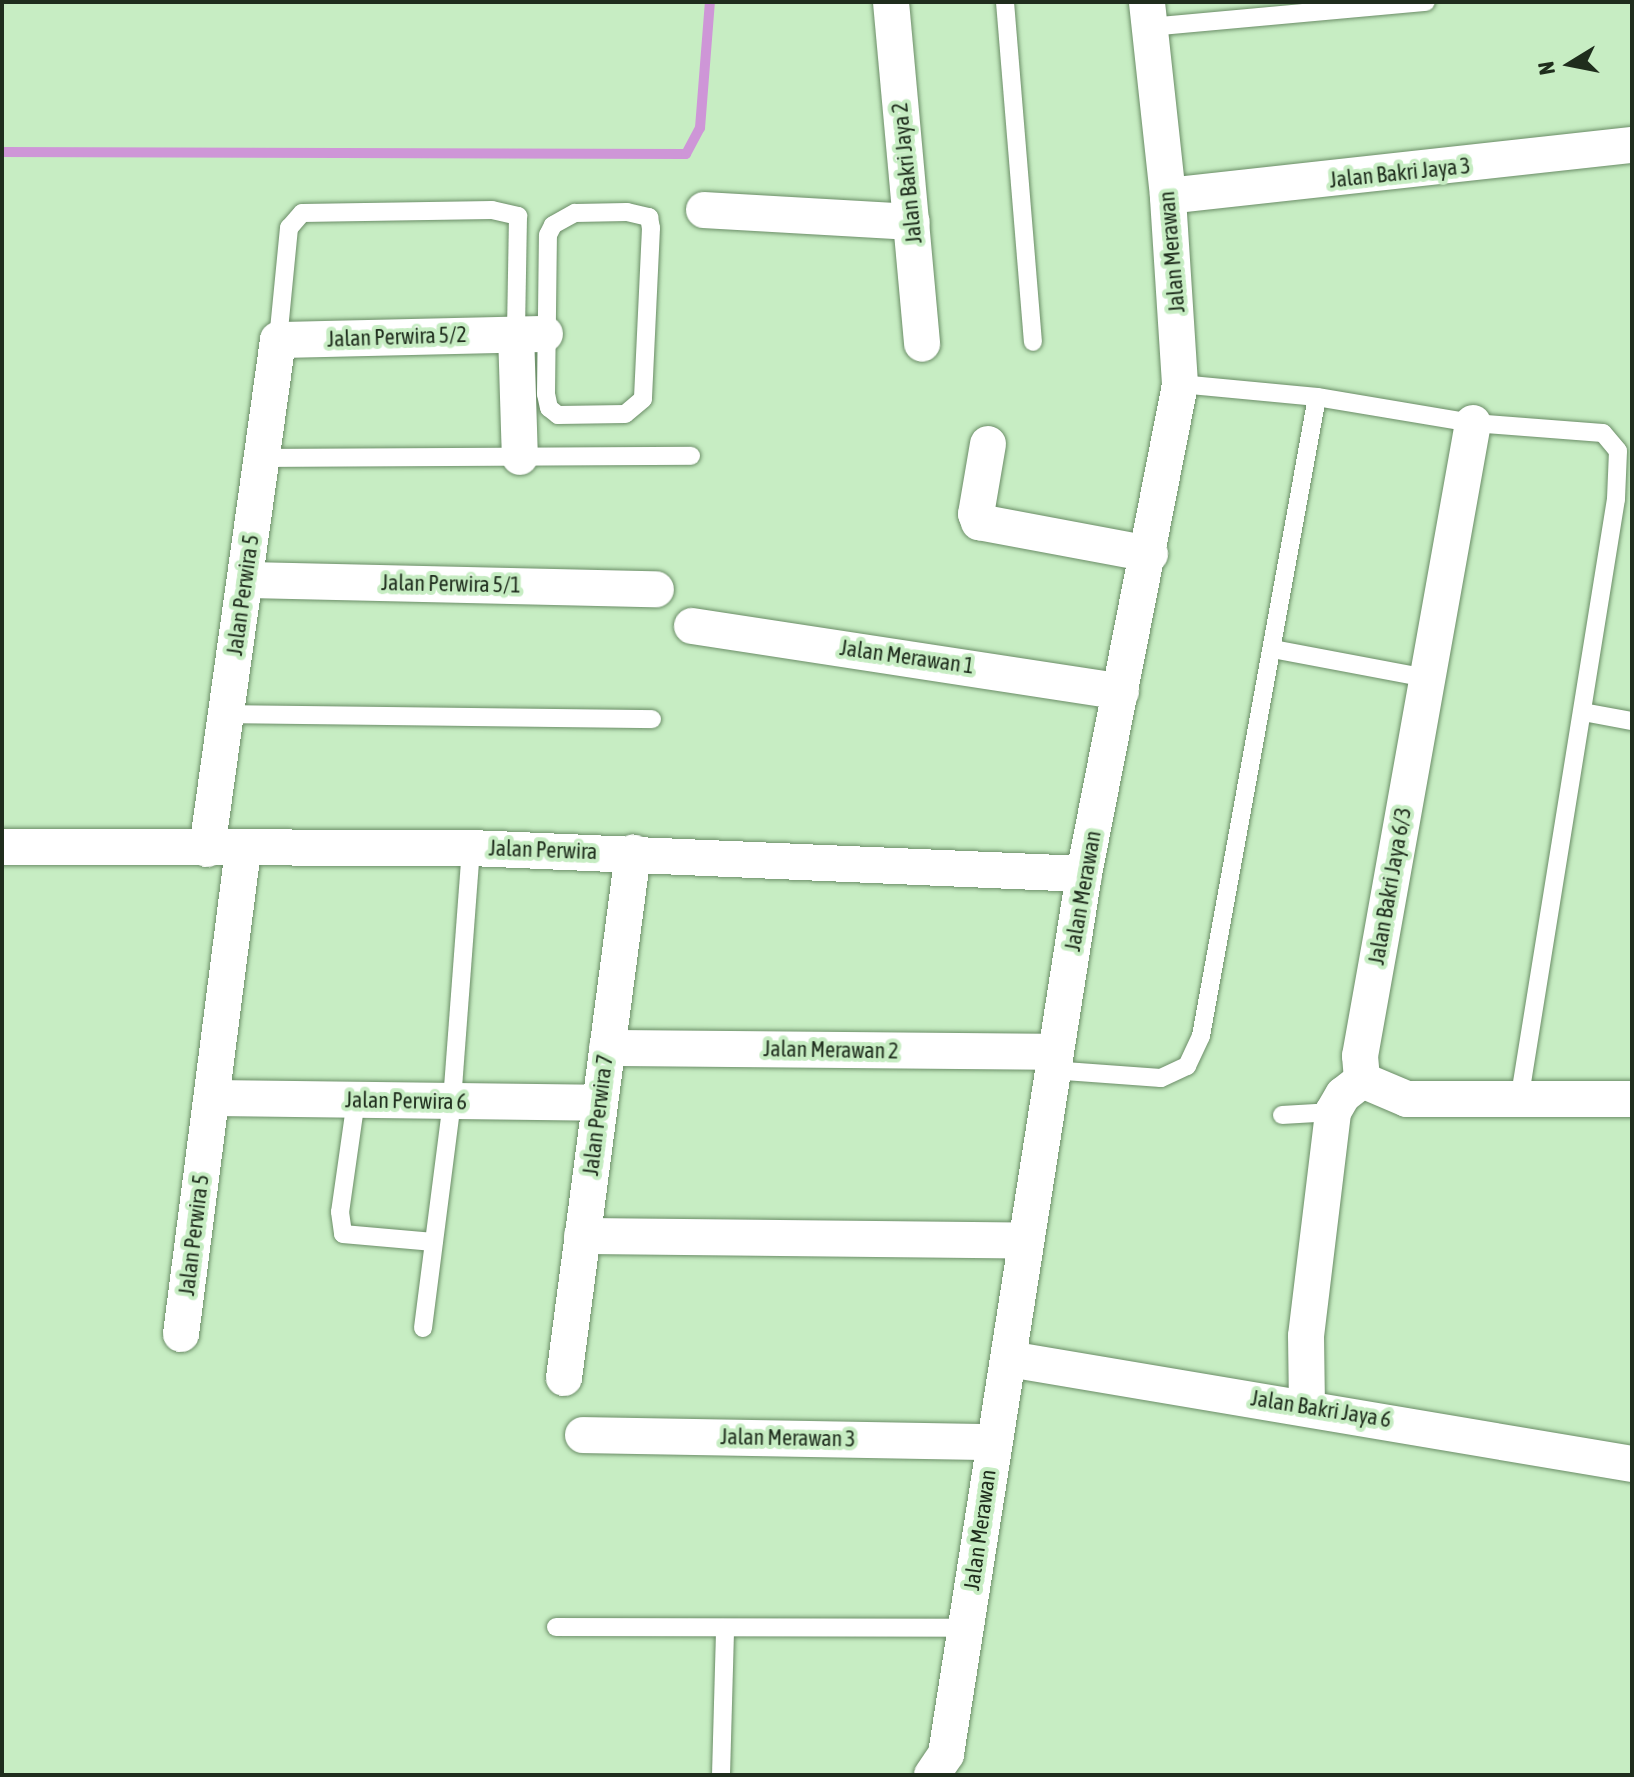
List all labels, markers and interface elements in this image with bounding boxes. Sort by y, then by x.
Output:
north arrow [1530,24,1610,104]
text: N [1532,60,1560,77]
street label: Jalan Bakri Jaya 2 [886,101,928,245]
street label: Jalan Bakri Jaya 3 [1328,152,1472,194]
street label: Jalan Merawan [1154,190,1190,314]
street label: Jalan Perwira 5/2 [327,321,467,353]
street label: Jalan Perwira 5 [221,533,265,657]
street label: Jalan Perwira 5/1 [381,570,521,598]
street label: Jalan Merawan 1 [838,635,976,679]
street label: Jalan Bakri Jaya 6/3 [1363,805,1417,967]
street label: Jalan Merawan [1059,829,1107,953]
street label: Jalan Perwira [488,835,598,865]
street label: Jalan Merawan 2 [763,1036,899,1064]
street label: Jalan Perwira 7 [577,1053,619,1177]
street label: Jalan Perwira 6 [345,1087,467,1115]
street label: Jalan Perwira 5 [173,1173,215,1297]
street label: Jalan Bakri Jaya 6 [1249,1385,1393,1433]
street label: Jalan Merawan 3 [720,1424,856,1452]
street label: Jalan Merawan [958,1468,1002,1592]

